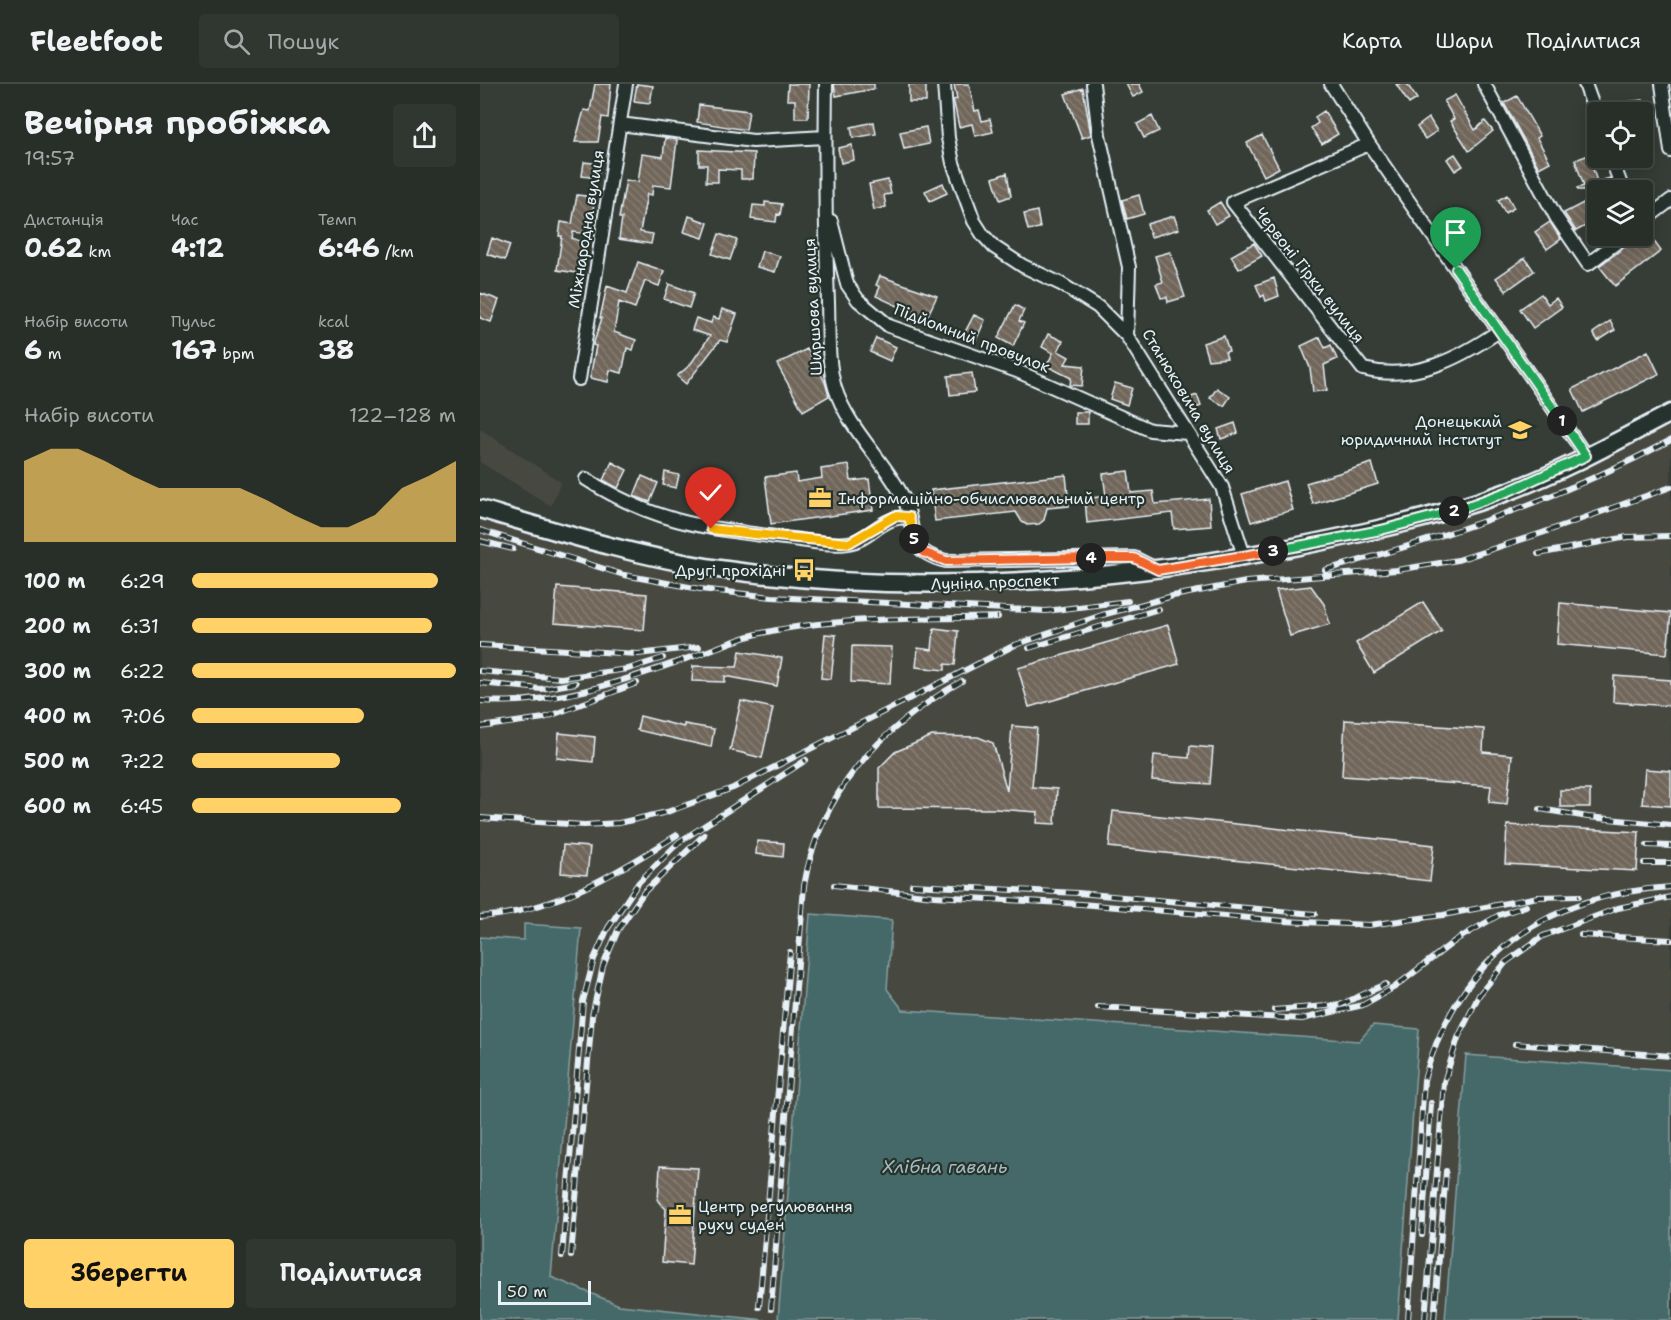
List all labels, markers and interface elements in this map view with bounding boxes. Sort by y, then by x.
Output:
search box [199,14,619,68]
text: Fleetfoot [30,22,163,60]
icon: search [220,25,253,58]
text: Пошук [268,27,339,56]
text: Карта [1342,27,1402,55]
text: Шари [1435,27,1493,55]
text: Поділитися [1526,27,1641,55]
text: Вечірня пробіжка [24,100,330,145]
map controls [1587,102,1653,246]
button: locate [1587,102,1653,168]
button: share [393,104,456,167]
text: 19:57 [24,145,75,171]
street label: Міжнародна вулиця [563,148,609,310]
button: layers [1587,180,1653,246]
street label: Червоні Гірки вулиця [1250,203,1370,347]
pin [1430,207,1481,269]
text: Дистанція [24,209,104,230]
text: Час [171,209,199,230]
text: Темп [318,209,357,230]
icon: arrive [1439,216,1472,249]
text: 0.62 [24,230,83,265]
text: 4:12 [171,230,224,265]
text: 6:46 [318,230,380,265]
street label: Ширшова вулиця [799,238,827,376]
text: km [83,241,111,262]
text: /km [380,241,414,262]
street label: Підйомний провулок [891,299,1053,378]
text: Набір висоти [24,311,128,332]
text: Пульс [171,311,216,332]
text: kcal [318,311,349,332]
street label: Станюковича вулиця [1137,325,1241,477]
text: 6 [24,332,42,367]
text: 167 [171,332,217,367]
text: 38 [318,332,354,367]
text: m [42,343,61,364]
text: bpm [217,343,255,364]
text: Набір висоти [24,402,154,428]
text: 122–128 m [349,402,456,428]
pin: 1 [1547,406,1577,436]
text: 1 [1558,410,1566,431]
place label: Донецький юридичний інститут [1341,411,1503,450]
school or university icon: Донецький юридичний інститут [1507,417,1533,443]
pin [685,467,736,529]
icon: check [694,476,727,509]
office icon: Інформаційно-обчислювальний центр [807,485,833,511]
place label: Інформаційно-обчислювальний центр [838,488,1145,509]
pin: 2 [1439,496,1469,526]
text: 2 [1448,500,1460,521]
pin: 5 [899,524,929,554]
text: 5 [909,528,919,549]
pin: 3 [1258,536,1288,566]
text: 3 [1267,540,1279,561]
pin: 4 [1076,543,1106,573]
text: 4 [1085,547,1097,568]
bus stop icon: Другі прохідні [791,557,817,583]
place label: Другі прохідні [675,560,786,581]
text: 100 m [24,568,86,594]
text: 6:29 [120,568,165,594]
street label: Луніна проспект [930,569,1060,595]
text: 200 m [24,613,91,639]
text: 6:31 [120,613,159,639]
text: 300 m [24,658,91,684]
text: 6:22 [120,658,165,684]
text: 400 m [24,703,91,729]
text: 7:06 [120,703,166,729]
text: 500 m [24,748,90,774]
text: 7:22 [120,748,165,774]
text: 600 m [24,793,91,819]
text: 6:45 [120,793,163,819]
water label: Хлібна гавань [882,1155,1007,1179]
place label: Центр регулювання руху суден [698,1196,853,1235]
office icon: Центр регулювання руху суден [667,1202,693,1228]
button: Зберегти [24,1239,234,1308]
button: Поділитися [246,1239,456,1308]
scale bar [498,1278,591,1306]
text: 50 m [507,1281,547,1302]

